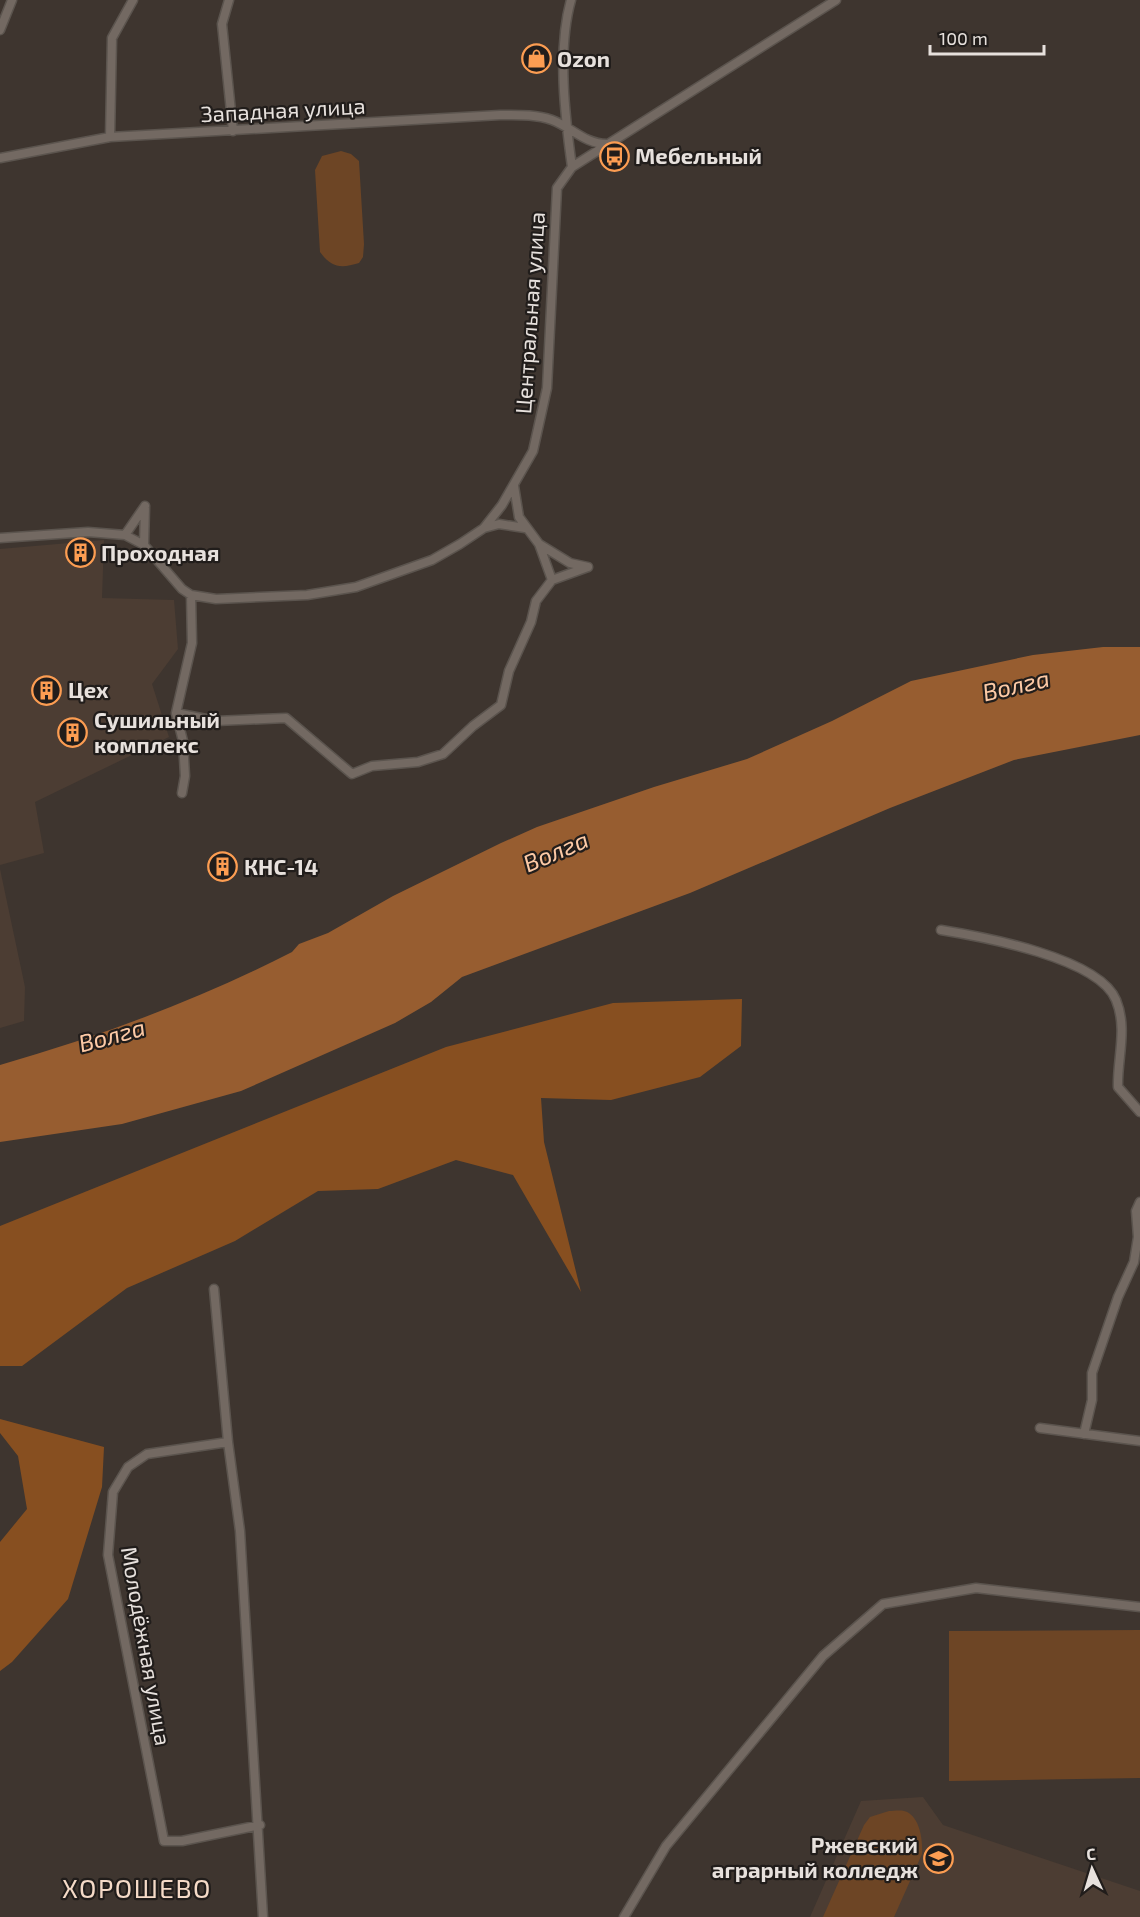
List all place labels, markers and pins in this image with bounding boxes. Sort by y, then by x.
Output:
shop icon: Ozon [520,43,552,75]
place label: Ozon [557,45,610,71]
bus stop icon: Мебельный [598,140,630,172]
place label: Мебельный [635,142,762,168]
building icon: Проходная [64,537,96,569]
place label: Проходная [101,539,219,565]
building icon: Цех [31,674,63,706]
place label: Цех [68,676,109,702]
place label: Сушильный комплекс [94,706,220,757]
building icon: Сушильный комплекс [57,717,89,749]
building icon: КНС-14 [207,851,239,883]
place label: КНС-14 [244,853,318,879]
place label: Ржевский аграрный колледж [712,1831,918,1882]
school or university icon: Ржевский аграрный колледж [923,1842,955,1874]

